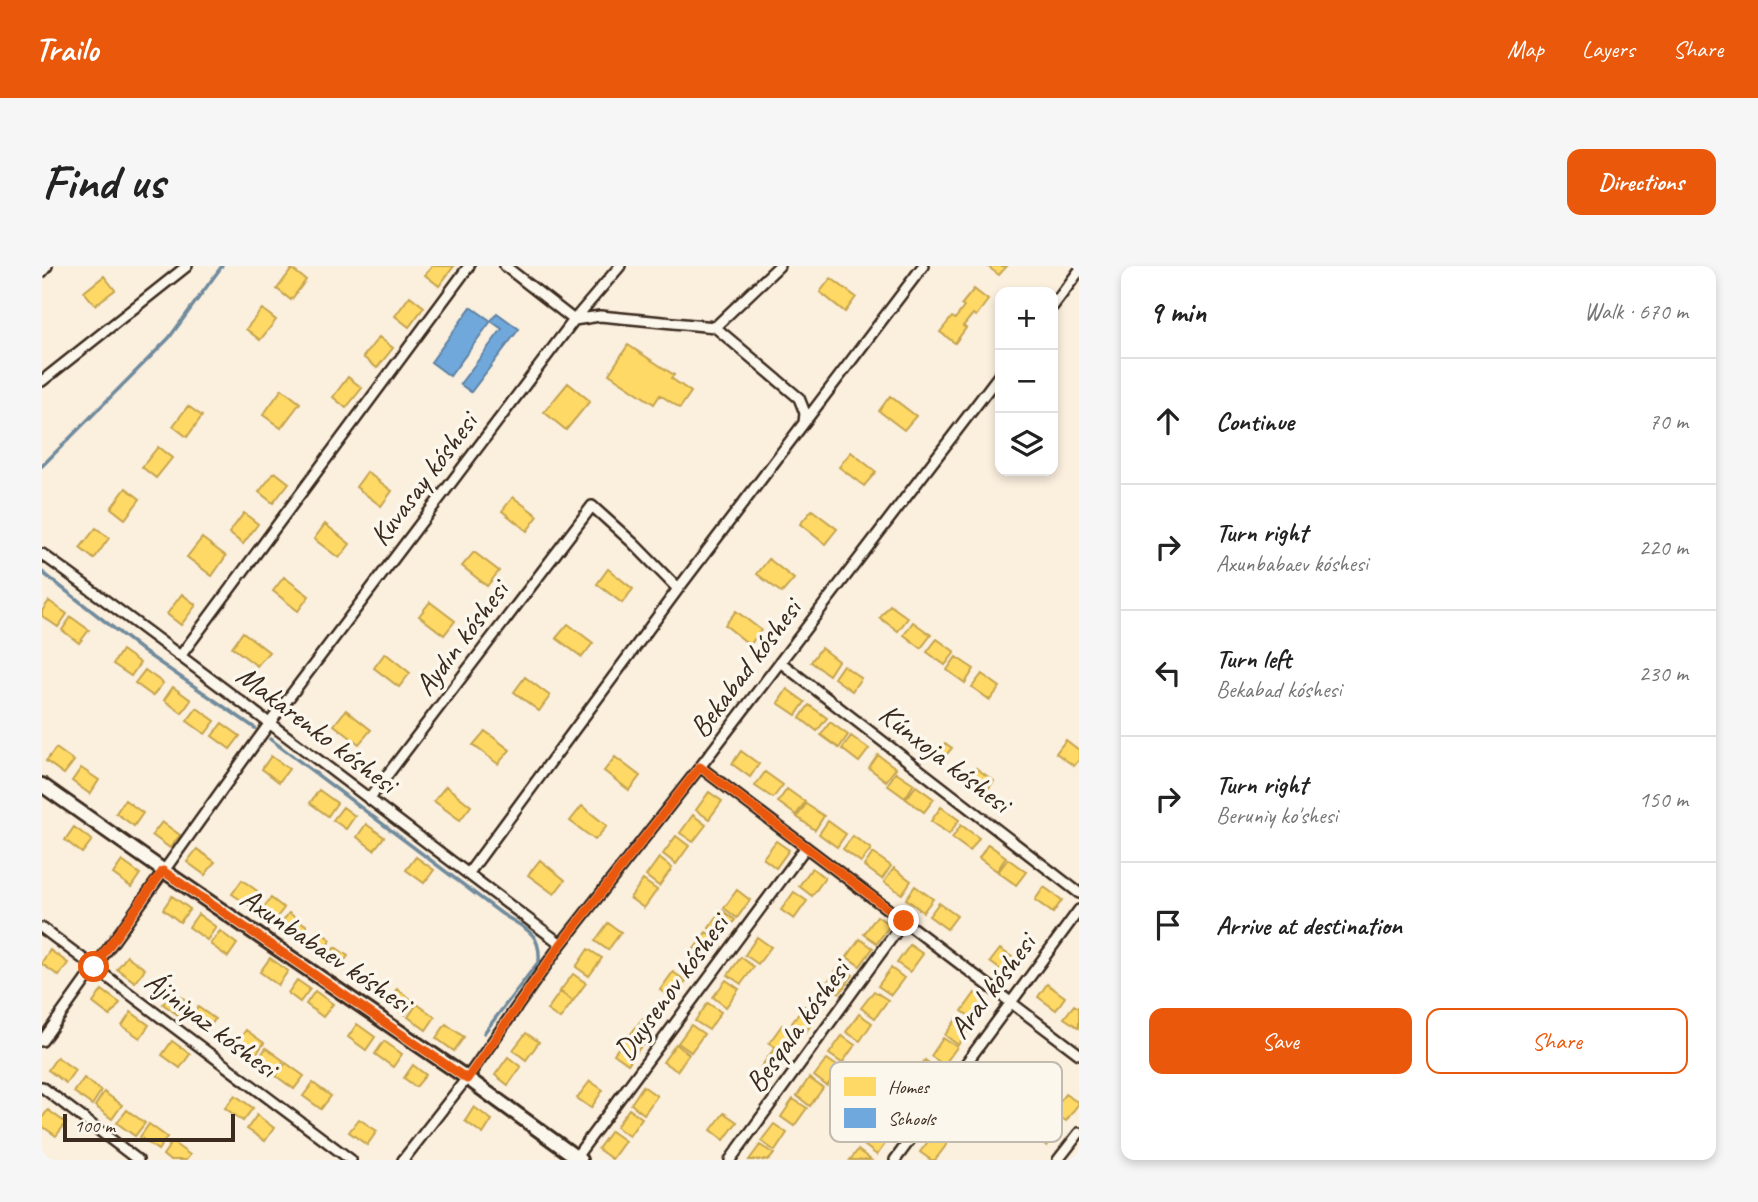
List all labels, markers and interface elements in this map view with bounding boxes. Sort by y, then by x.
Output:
text: Trailo [35,28,98,70]
text: Map [1507,34,1544,64]
text: Layers [1582,34,1635,64]
text: Share [1673,34,1723,64]
button: Directions [1567,149,1716,215]
text: Find us [42,151,164,213]
map controls [995,287,1058,476]
button: + [995,287,1058,350]
text: 9 min [1149,293,1206,331]
text: Walk · 670 m [1584,297,1688,326]
button: − [995,350,1058,413]
street label: Kuvasay kóshesi [361,402,488,553]
icon: ahead [1149,402,1187,440]
text: Continue [1216,405,1294,438]
text: 70 m [1649,407,1688,436]
button: layers [995,413,1058,476]
text: Turn right [1216,516,1307,549]
icon: right [1149,528,1187,566]
text: 220 m [1639,533,1688,562]
text: Axunbabaev kóshesi [1216,549,1368,578]
street label: Aydın kóshesi [405,570,519,703]
street label: Bekabad kóshesi [681,588,811,745]
text: Turn left [1216,642,1291,675]
icon: left [1149,654,1187,692]
street label: Makarenko kóshesi [229,656,408,804]
text: 230 m [1639,659,1688,688]
text: Bekabad kóshesi [1216,675,1342,704]
street label: Kúnxoja kóshesi [872,695,1021,823]
text: Turn right [1216,768,1307,801]
icon: right [1149,780,1187,818]
text: 150 m [1639,785,1688,814]
text: Beruniy ko'shesi [1216,801,1338,830]
street label: Axunbabaev kóshesi [233,879,422,1023]
street label: Duysenov kóshesi [605,904,739,1067]
route end [888,905,919,936]
icon: arrive [1149,906,1187,944]
text: Arrive at destination [1216,909,1402,942]
street label: Aral kóshesi [940,923,1046,1046]
street label: Besqala kóshesi [736,950,860,1100]
route start [78,951,109,982]
street label: Ájiniyaz kóshesi [137,962,287,1088]
button: Save [1149,1008,1412,1074]
button: Share [1426,1008,1688,1074]
legend [830,1062,1062,1142]
text: Homes [888,1075,930,1099]
text: Schools [888,1107,938,1131]
scale bar [63,1111,234,1143]
text: 100 m [74,1114,115,1138]

